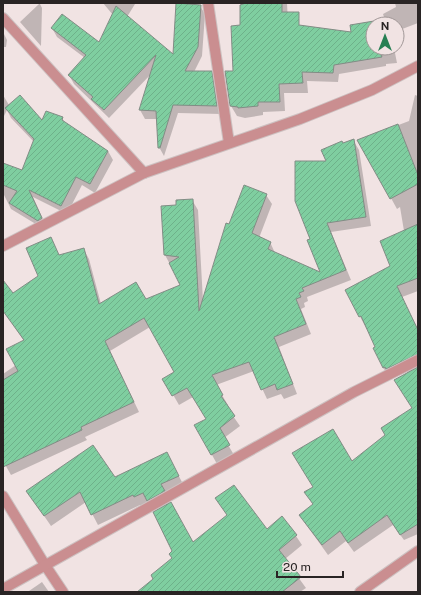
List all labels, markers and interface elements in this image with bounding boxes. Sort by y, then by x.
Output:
north arrow [365,16,405,56]
text: N [381,20,389,32]
scale bar [277,553,343,579]
text: 20 m [283,560,311,574]

